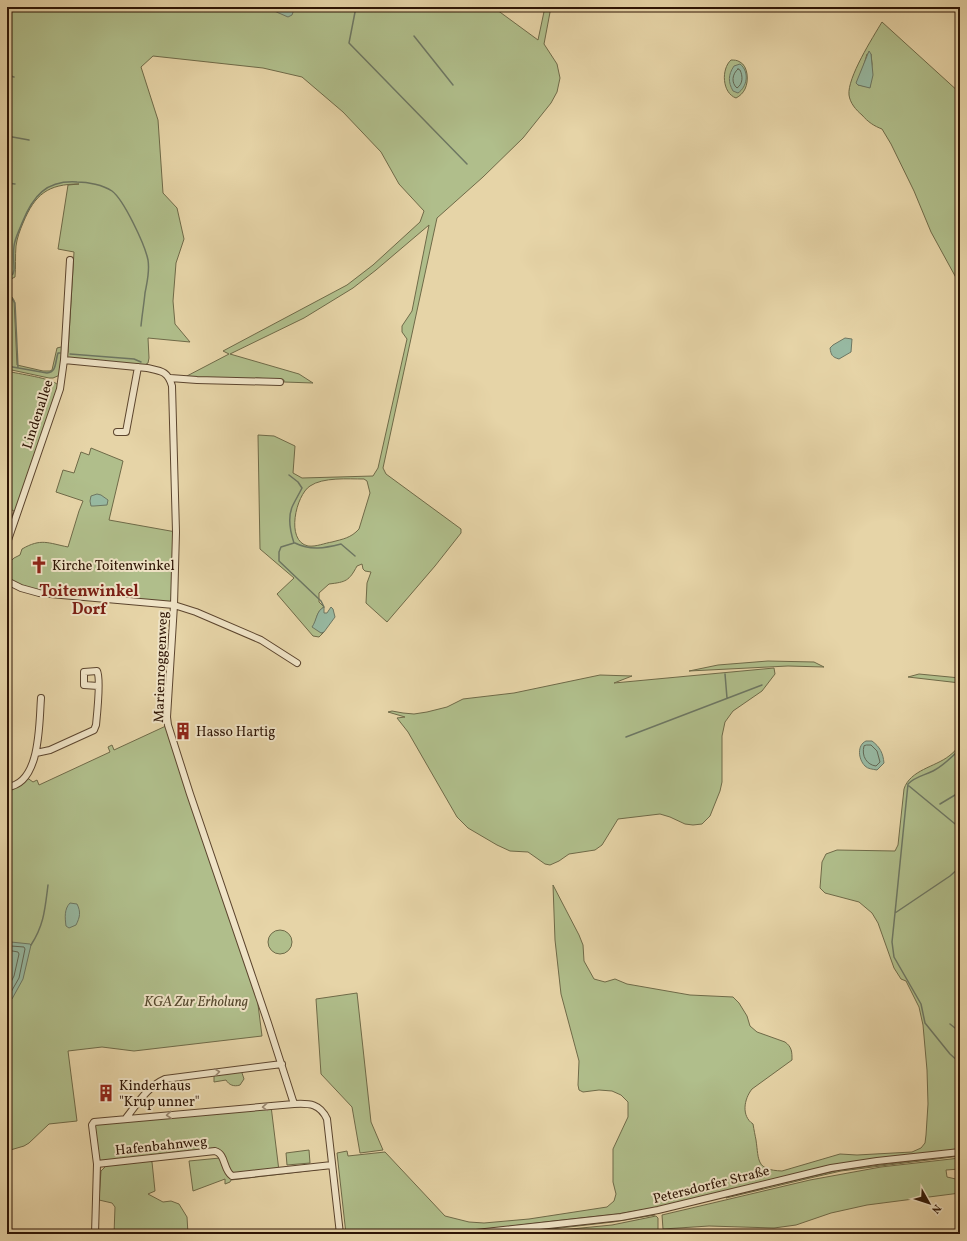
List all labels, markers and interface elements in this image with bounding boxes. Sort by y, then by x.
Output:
street label: Lindenallee [18,377,59,452]
church icon: Kirche Toitenwinkel [29,555,49,575]
place label: Kirche Toitenwinkel [52,557,175,576]
district label: Toitenwinkel Dorf [39,581,139,621]
street label: Marienroggenweg [150,611,173,723]
building icon: Hasso Hartig [173,721,193,741]
place label: Hasso Hartig [196,723,275,742]
park label: KGA Zur Erholung [144,993,248,1012]
one-way arrow [214,1068,220,1077]
place label: Kinderhaus "Krup unner" [119,1077,200,1112]
building icon: Kinderhaus "Krup unner" [96,1083,116,1103]
one-way arrow [262,1102,268,1111]
one-way arrow [166,1110,172,1119]
street label: Hafenbahnweg [114,1132,208,1161]
street label: Petersdorfer Straße [651,1162,772,1209]
north arrow [909,1183,949,1223]
text: N [927,1201,944,1216]

